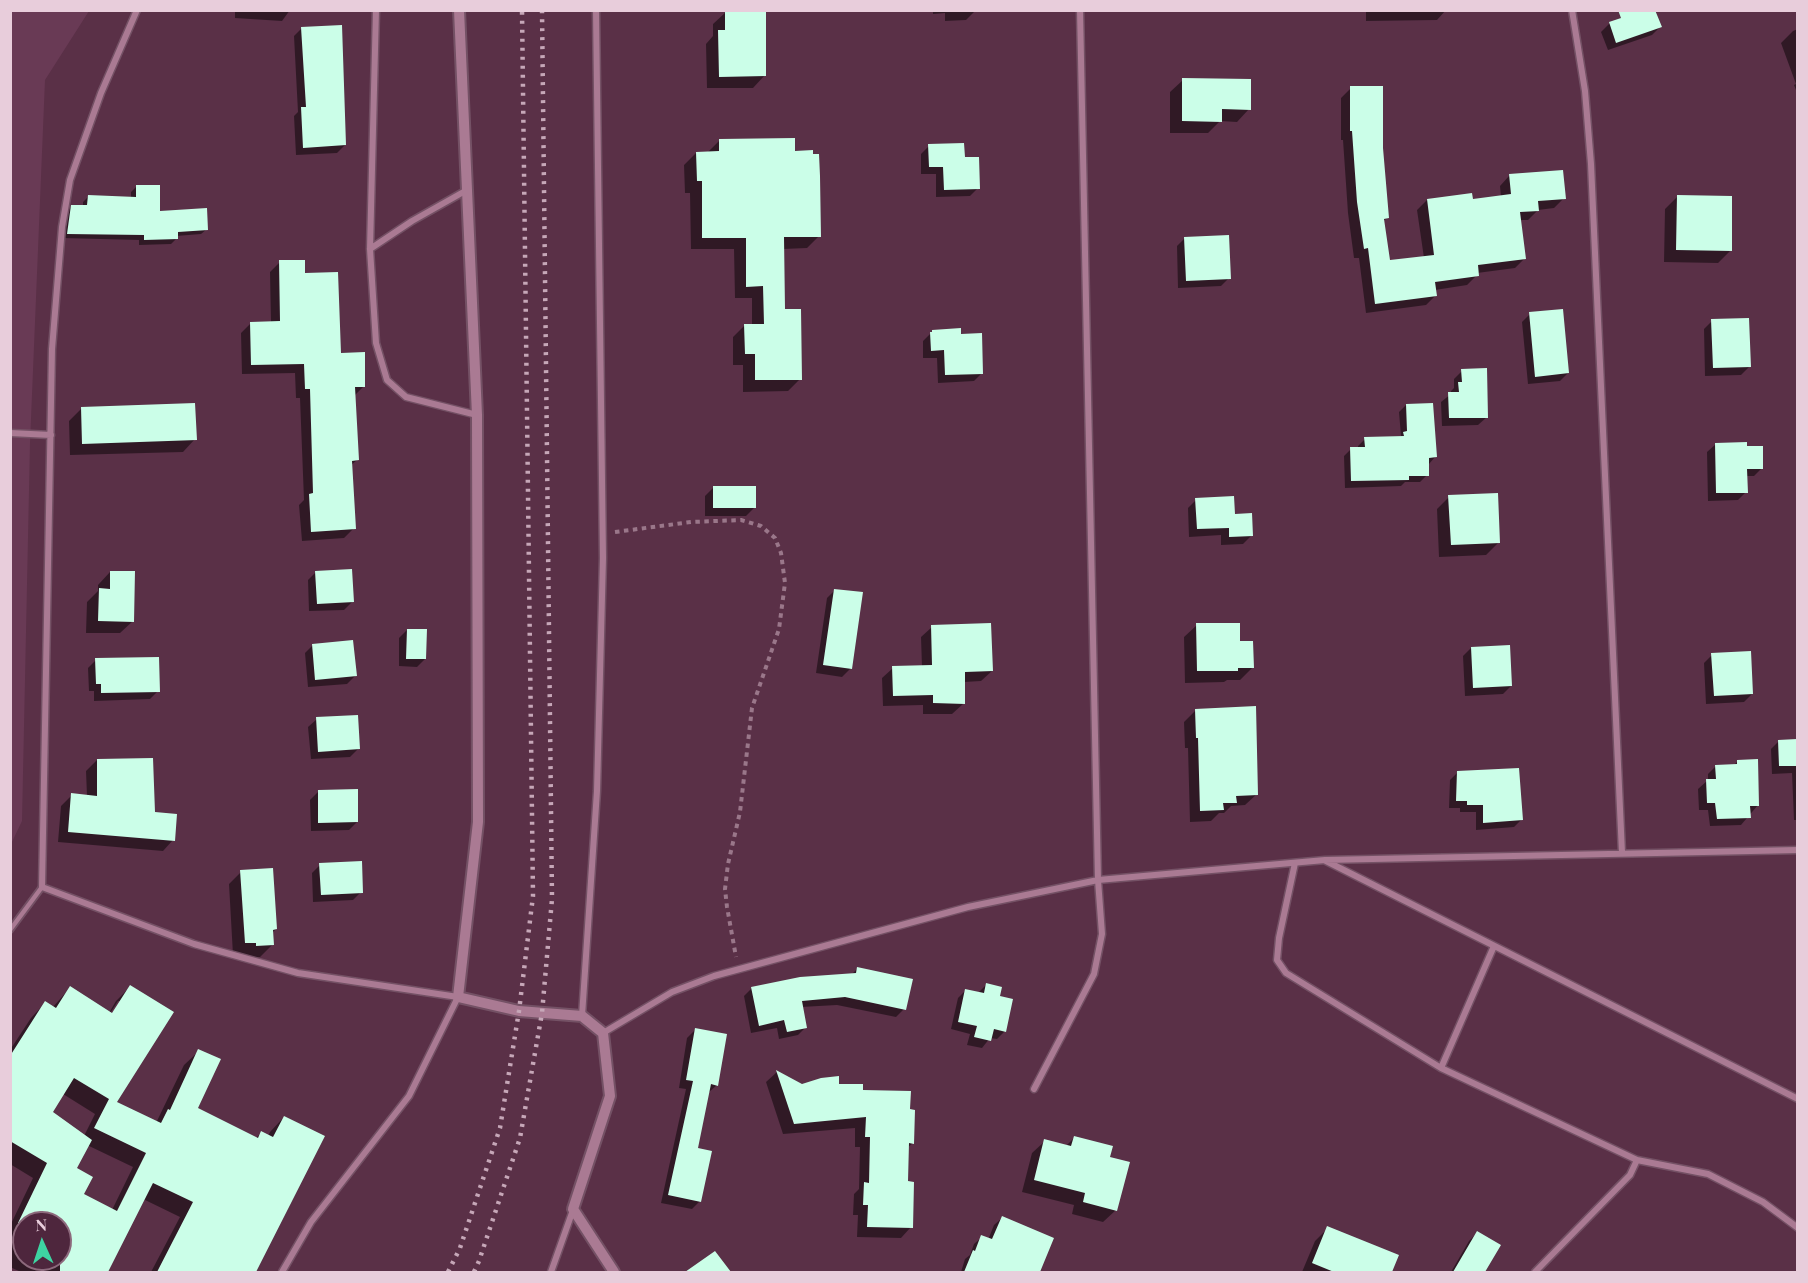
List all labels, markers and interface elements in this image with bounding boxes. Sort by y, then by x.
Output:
north arrow [12,1211,72,1271]
text: N [35,1214,47,1235]

